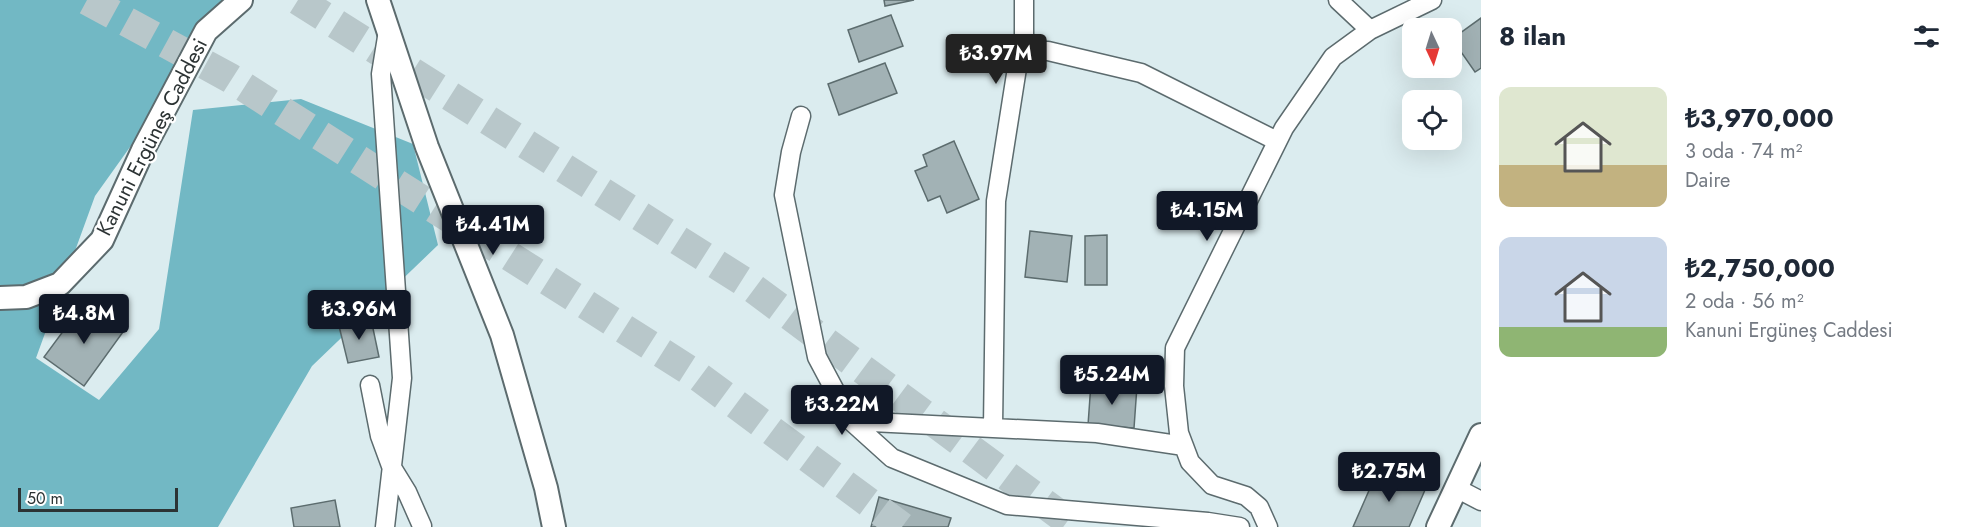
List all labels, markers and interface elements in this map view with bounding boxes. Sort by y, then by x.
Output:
text: 8 ilan [1499,17,1566,55]
north arrow [1402,18,1462,78]
map controls [1402,18,1462,150]
icon: filters [1910,20,1943,53]
street label: Kanuni Ergüneş Caddesi [89,33,215,241]
pin: ₺3.97M [947,34,1045,85]
text: ₺3.97M [960,39,1032,68]
button: locate [1402,90,1462,150]
text: ₺3,970,000 [1685,99,1834,137]
icon: home [1547,111,1619,183]
text: 3 oda · 74 m² [1685,137,1803,166]
text: Daire [1685,166,1730,195]
pin: ₺4.15M [1158,191,1256,242]
text: ₺4.15M [1171,196,1243,225]
pin: ₺4.41M [444,205,542,256]
text: ₺4.41M [456,210,530,239]
text: ₺2,750,000 [1685,249,1835,287]
icon: home [1547,261,1619,333]
text: 2 oda · 56 m² [1685,287,1804,316]
pin: ₺3.96M [310,290,408,341]
pin: ₺4.8M [42,294,126,345]
text: ₺3.96M [322,295,396,324]
text: ₺4.8M [53,299,115,328]
text: Kanuni Ergüneş Caddesi [1685,316,1893,345]
pin: ₺5.24M [1063,355,1161,406]
text: ₺5.24M [1074,360,1150,389]
pin: ₺3.22M [793,385,891,436]
text: ₺3.22M [805,390,879,419]
pin: ₺2.75M [1340,452,1438,503]
text: ₺2.75M [1352,457,1426,486]
scale bar [18,485,178,512]
text: 50 m [27,487,63,510]

